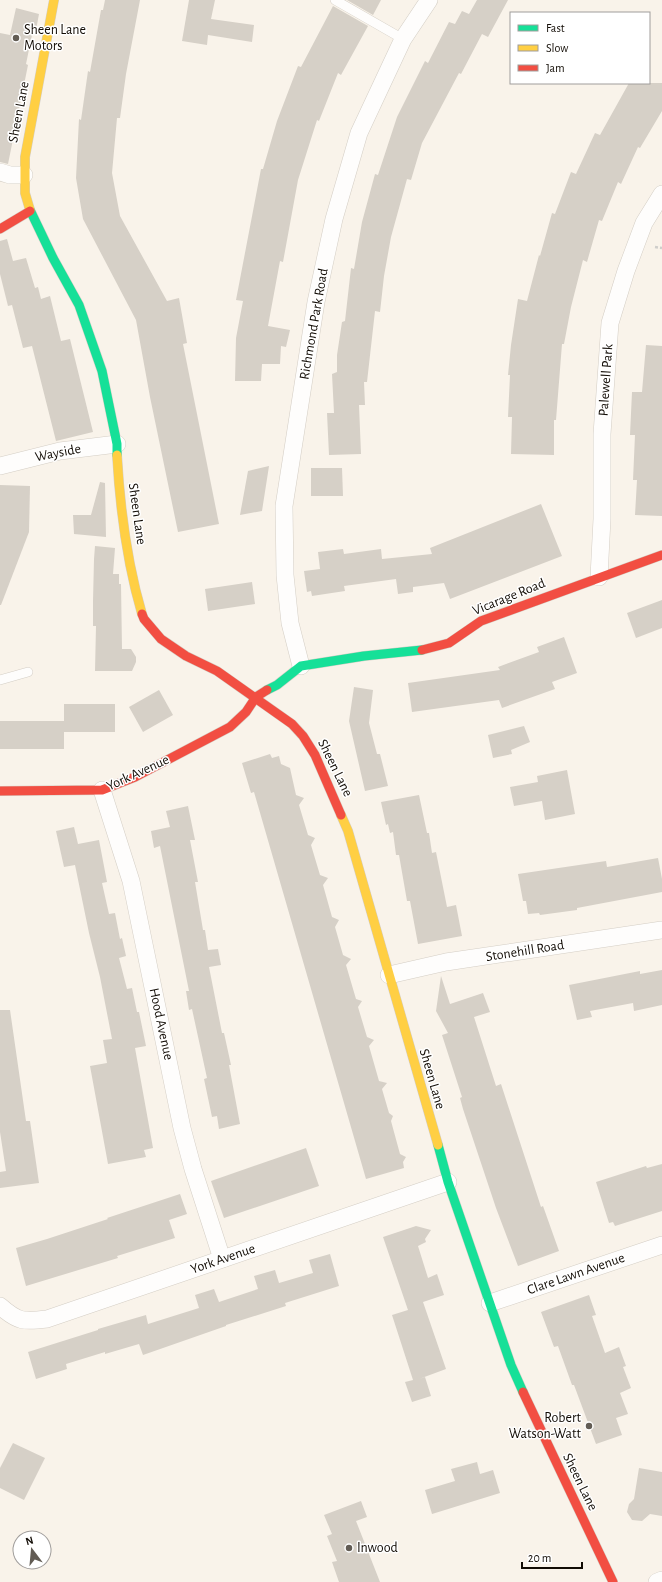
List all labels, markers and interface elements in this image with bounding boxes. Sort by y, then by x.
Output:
legend [510,12,650,84]
text: Fast [546,22,565,34]
place label: Sheen Lane Motors [24,23,86,53]
marker: Sheen Lane Motors [11,33,21,43]
text: Slow [546,42,568,54]
text: Jam [546,62,565,74]
street label: Sheen Lane [6,80,32,144]
street label: Richmond Park Road [297,267,331,381]
street label: Palewell Park [596,343,616,417]
street label: Wayside [34,442,82,464]
street label: Sheen Lane [126,482,148,546]
street label: Vicarage Road [471,576,547,618]
street label: Sheen Lane [315,737,355,799]
street label: York Avenue [105,752,171,794]
street label: Stonehill Road [485,938,565,964]
street label: Hood Avenue [147,987,175,1061]
street label: Sheen Lane [417,1047,447,1111]
street label: York Avenue [189,1241,257,1277]
street label: Clare Lawn Avenue [525,1251,627,1297]
place label: Robert Watson-Watt [509,1411,582,1441]
marker: Robert Watson-Watt [584,1421,594,1431]
street label: Sheen Lane [560,1451,600,1513]
north arrow [12,1530,52,1570]
text: N [24,1535,35,1547]
place label: Inwood [357,1541,398,1555]
marker: Inwood [344,1543,354,1553]
scale bar [522,1544,582,1570]
text: 20 m [528,1552,551,1564]

